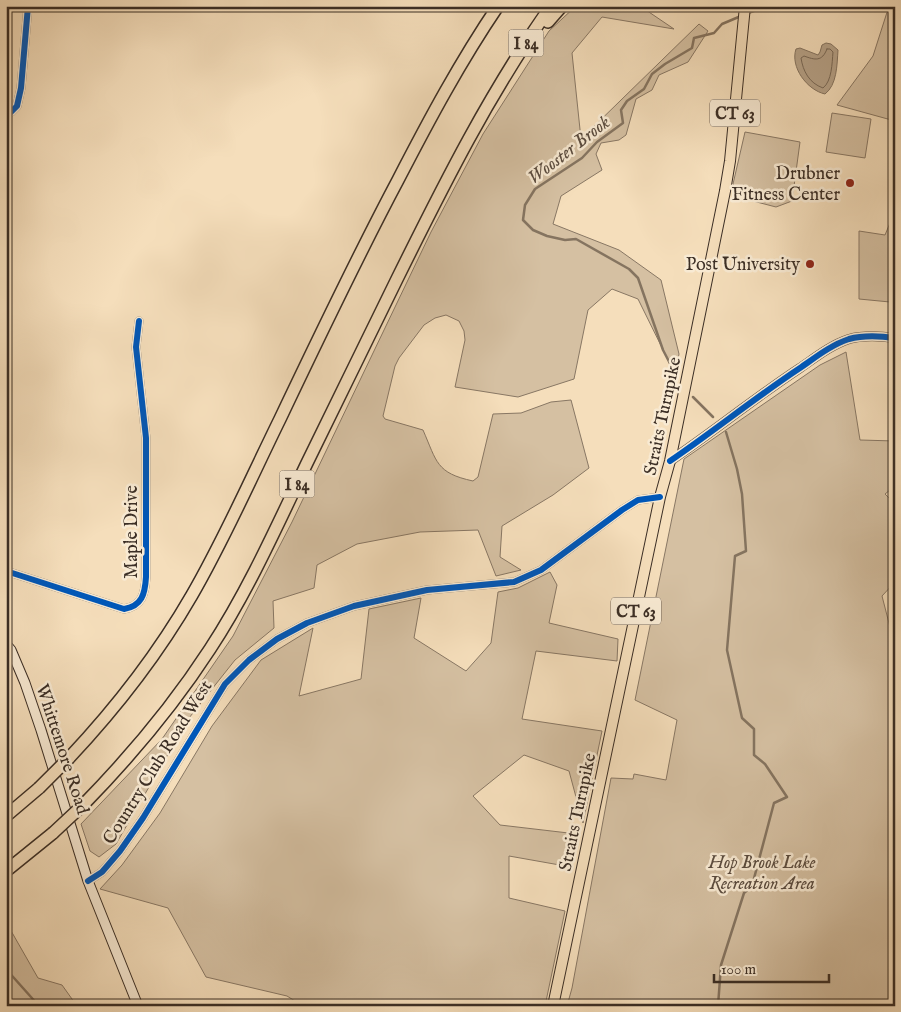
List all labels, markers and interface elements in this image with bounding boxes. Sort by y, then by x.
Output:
road number: I 84 [508,29,544,56]
road number: CT 63 [710,100,760,126]
water label: Wooster Brook [523,111,616,190]
place label: Drubner Fitness Center [731,163,840,207]
marker: Drubner Fitness Center [844,177,856,189]
place label: Post University [686,254,800,277]
marker: Post University [804,258,816,270]
street label: Straits Turnpike [640,355,687,478]
road number: I 84 [280,470,314,498]
street label: Maple Drive [121,485,144,579]
road number: CT 63 [611,598,661,624]
street label: Country Club Road West [98,676,218,849]
street label: Whittemore Road [30,681,94,818]
street label: Straits Turnpike [555,751,602,874]
park label: Hop Brook Lake Recreation Area [707,852,816,896]
scale bar [714,952,828,984]
text: 100 m [721,960,757,979]

